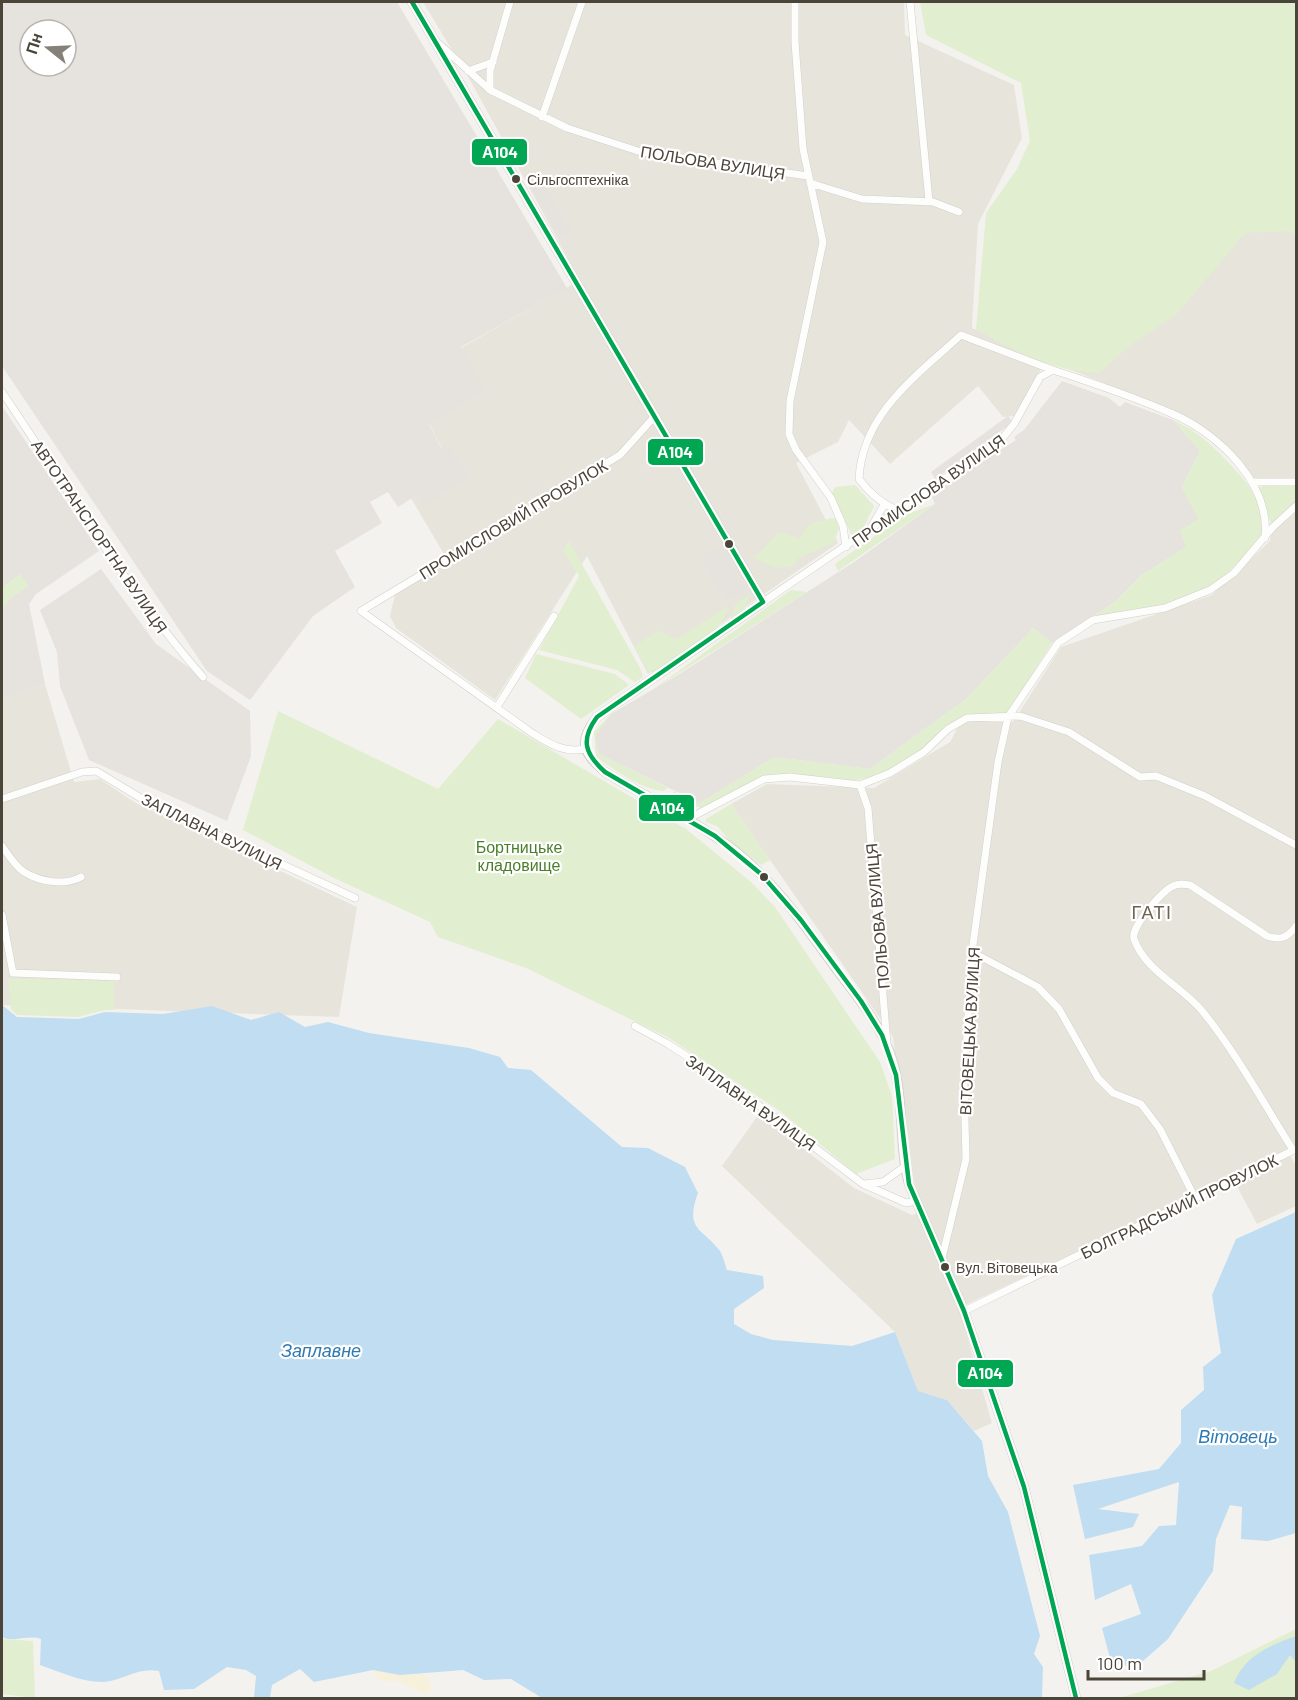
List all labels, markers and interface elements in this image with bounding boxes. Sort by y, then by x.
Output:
north arrow [18,18,78,78]
text: Пн [21,30,46,56]
line badge: А104 [471,138,528,166]
street label: ПОЛЬОВА ВУЛИЦЯ [639,141,787,183]
text: А104 [482,142,518,161]
place label: Сільгосптехніка [527,171,629,188]
marker: Сільгосптехніка [510,173,522,185]
street label: ПРОМИСЛОВА ВУЛИЦЯ [848,430,1008,550]
street label: АВТОТРАНСПОРТНА ВУЛИЦЯ [28,436,172,636]
line badge: А104 [647,438,704,466]
text: А104 [657,442,693,461]
street label: ПРОМИСЛОВИЙ ПРОВУЛОК [415,455,611,583]
unlabelled marker [723,538,735,550]
street label: ЗАПЛАВНА ВУЛИЦЯ [139,789,285,873]
line badge: А104 [638,794,695,822]
text: А104 [649,798,685,817]
park label: Бортницьке кладовище [476,837,562,874]
street label: ПОЛЬОВА ВУЛИЦЯ [861,842,893,990]
unlabelled marker [758,871,770,883]
district label: ГАТІ [1131,901,1173,923]
street label: ВІТОВЕЦЬКА ВУЛИЦЯ [955,946,983,1116]
street label: ЗАПЛАВНА ВУЛИЦЯ [682,1050,820,1154]
street label: БОЛГРАДСЬКИЙ ПРОВУЛОК [1077,1150,1281,1262]
place label: Вул. Вітовецька [956,1259,1058,1276]
marker: Вул. Вітовецька [939,1261,951,1273]
water label: Заплавне [281,1339,361,1361]
line badge: А104 [957,1359,1014,1388]
text: А104 [967,1363,1003,1382]
water label: Вітовець [1198,1425,1278,1447]
scale bar [1088,1643,1204,1681]
text: 100 m [1097,1652,1142,1674]

